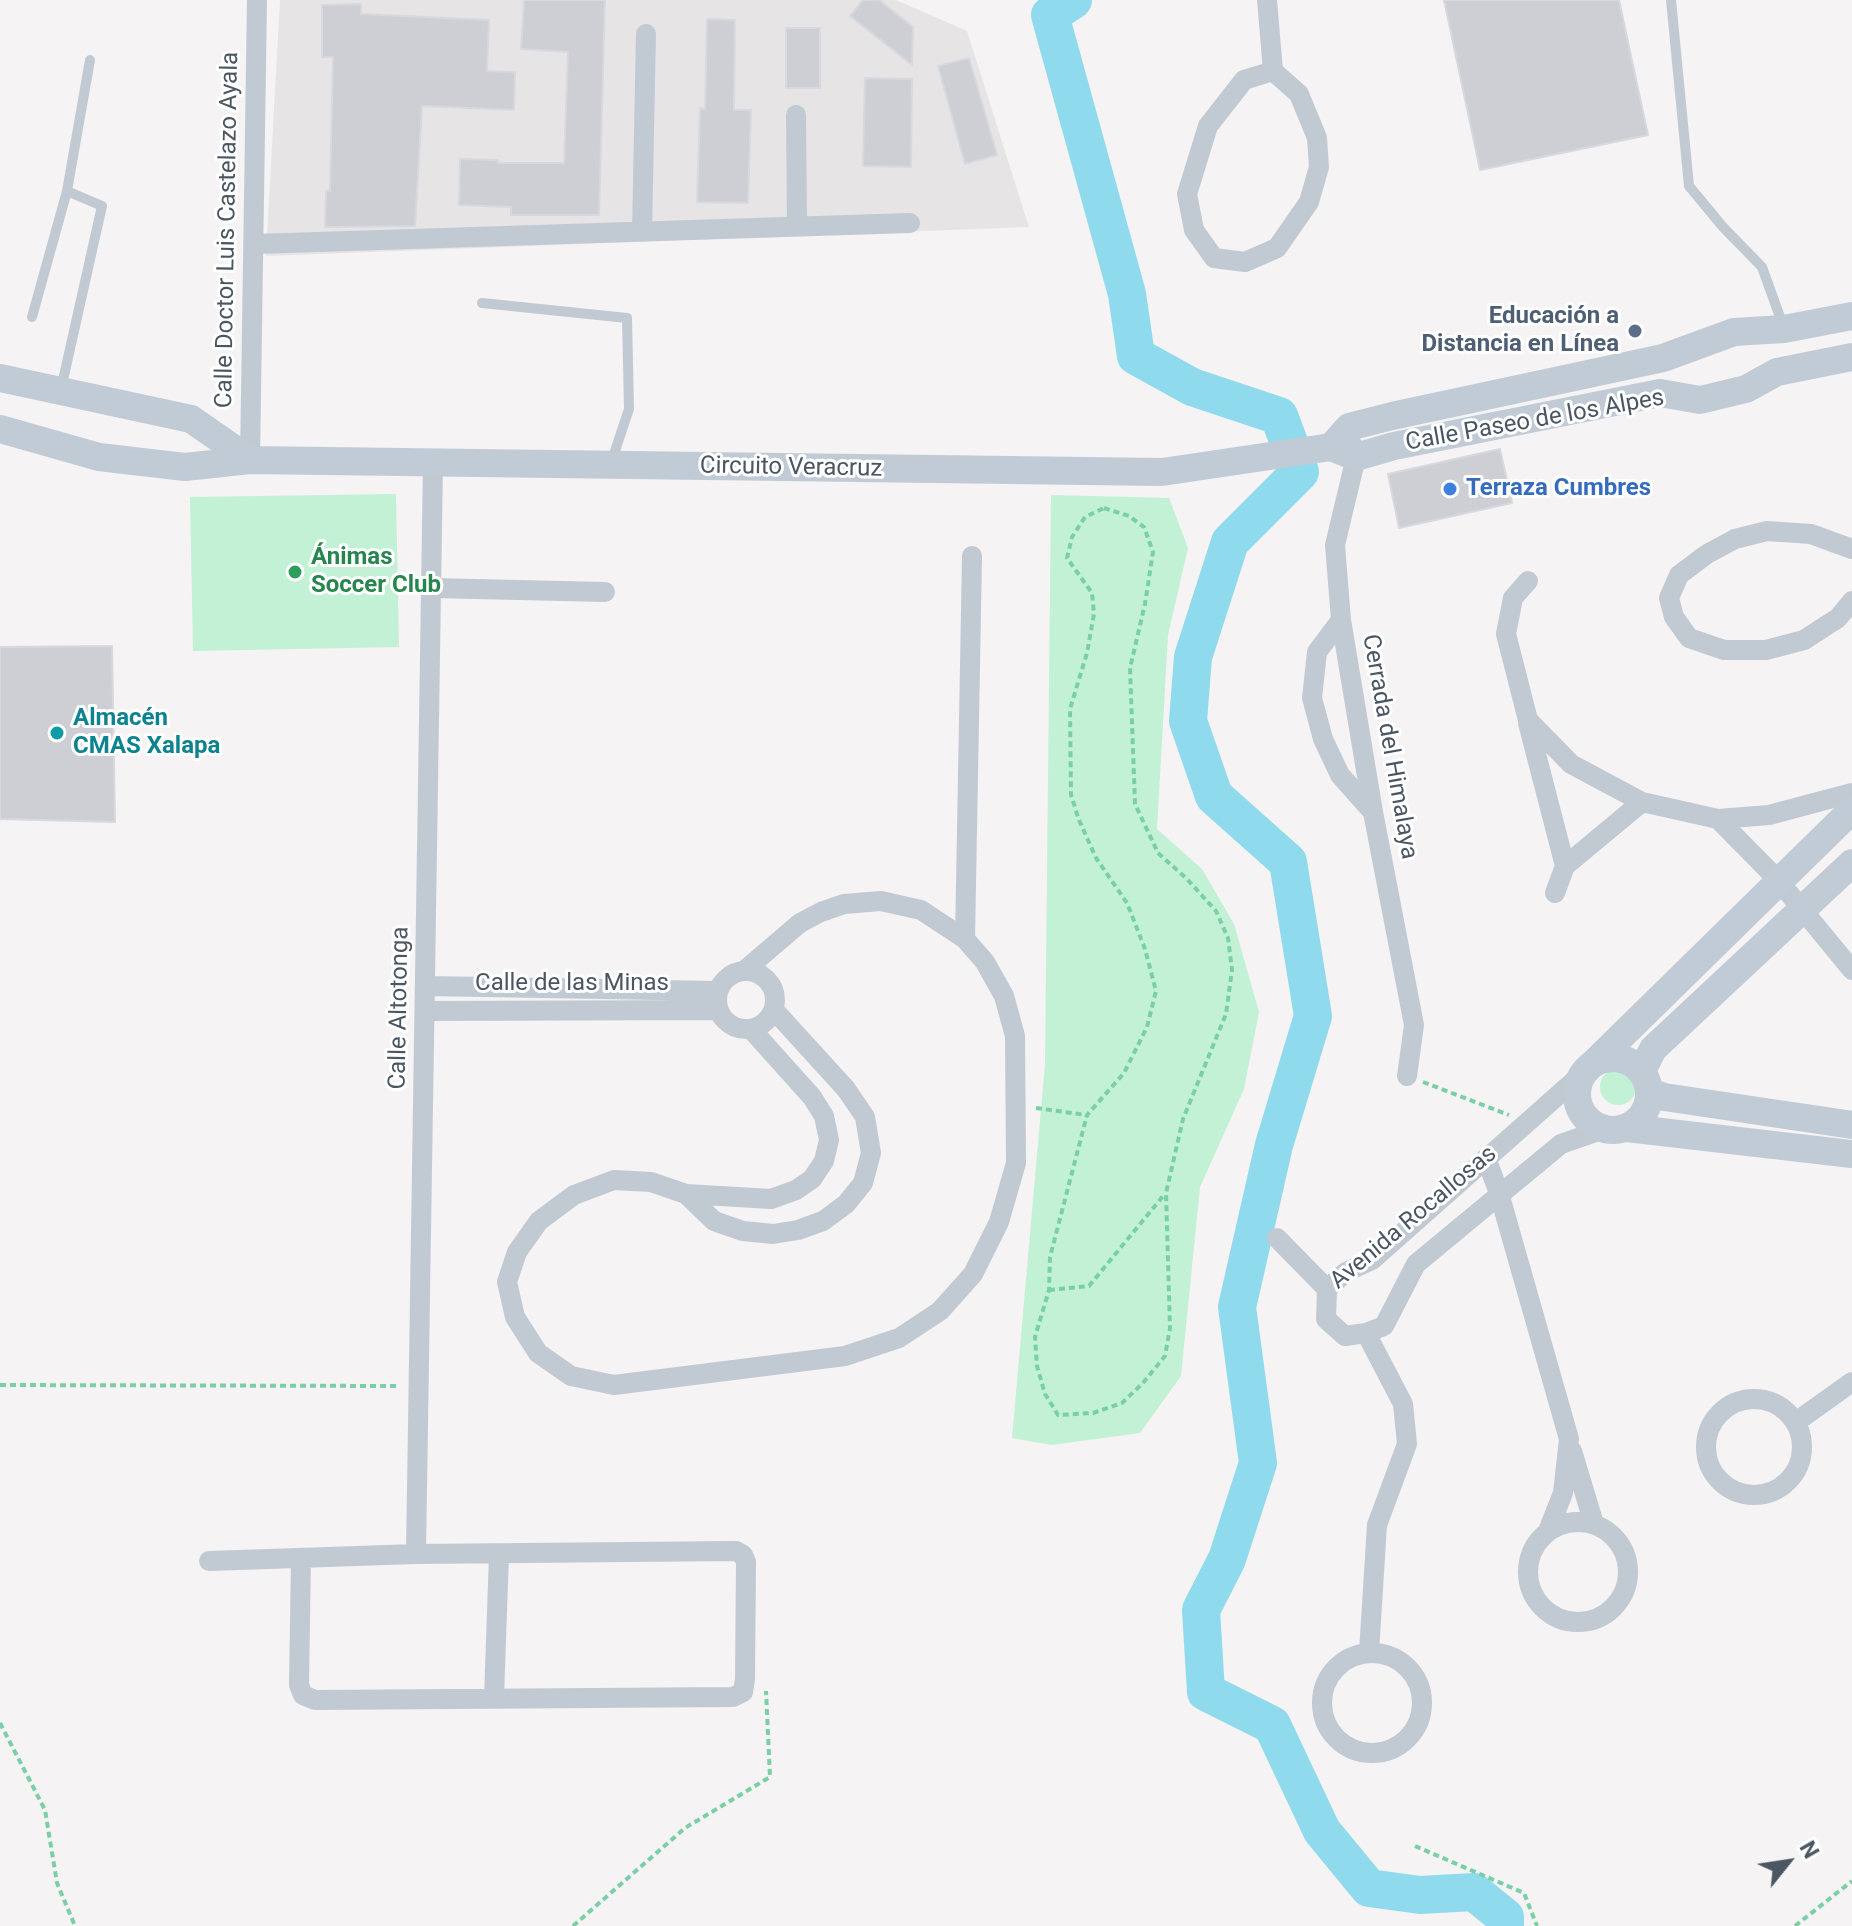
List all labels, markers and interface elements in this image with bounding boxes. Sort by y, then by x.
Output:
street label: Calle Doctor Luis Castelazo Ayala [210,52,246,408]
place label: Educación a Distancia en Línea [1421,303,1619,359]
marker: Educación a Distancia en Línea [1626,322,1644,340]
street label: Calle Paseo de los Alpes [1403,384,1667,458]
street label: Circuito Veracruz [700,452,882,484]
place label: Terraza Cumbres [1466,475,1651,503]
marker: Terraza Cumbres [1441,480,1459,498]
place label: Ánimas Soccer Club [311,544,441,600]
marker: Ánimas Soccer Club [286,563,304,581]
street label: Cerrada del Himalaya [1355,632,1423,862]
place label: Almacén CMAS Xalapa [73,705,220,761]
marker: Almacén CMAS Xalapa [48,724,66,742]
street label: Calle Altotonga [384,926,416,1090]
street label: Calle de las Minas [475,970,669,998]
street label: Avenida Rocallosas [1325,1140,1503,1296]
north arrow [1748,1822,1828,1902]
text: N [1795,1837,1824,1863]

